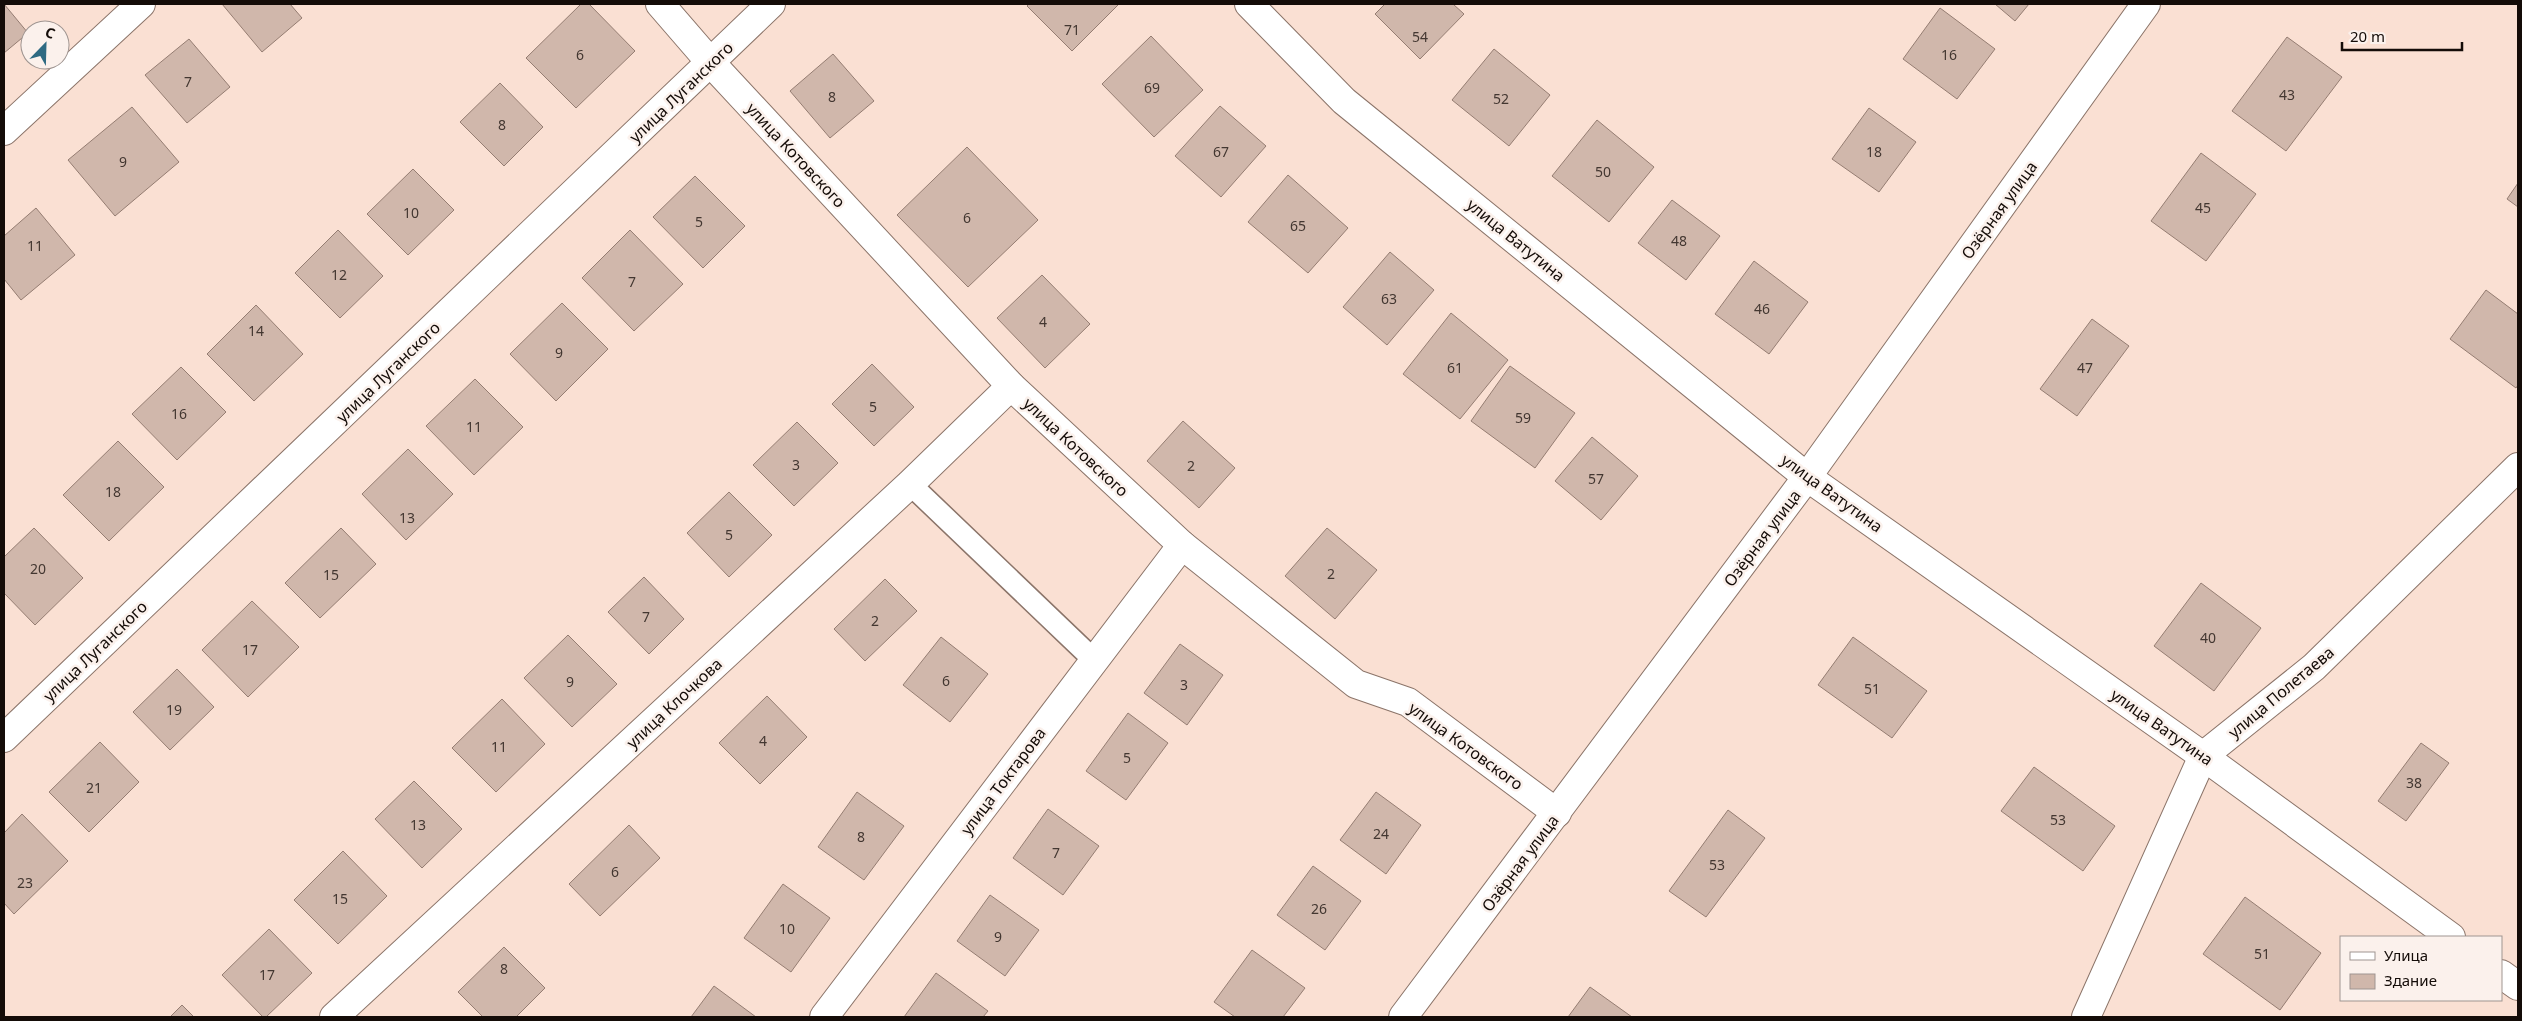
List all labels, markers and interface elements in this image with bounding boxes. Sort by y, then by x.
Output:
north arrow [20,20,70,70]
house number: 71 [1064,20,1080,39]
scale bar [2342,20,2462,52]
text: С [42,22,58,43]
text: 20 m [2350,26,2385,46]
house number: 54 [1412,27,1428,46]
street label: улица Луганского [624,37,738,147]
house number: 6 [576,45,584,64]
house number: 16 [1941,45,1957,64]
house number: 7 [184,72,192,91]
house number: 69 [1144,78,1160,97]
house number: 43 [2279,85,2295,104]
house number: 8 [828,87,836,106]
house number: 52 [1493,89,1509,108]
street label: улица Котовского [741,98,851,212]
house number: 8 [498,115,506,134]
house number: 67 [1213,142,1229,161]
house number: 18 [1866,142,1882,161]
house number: 9 [119,152,127,171]
street label: Озёрная улица [1956,157,2042,263]
house number: 50 [1595,162,1611,181]
street label: улица Ватутина [1462,194,1570,286]
house number: 45 [2195,198,2211,217]
house number: 10 [403,203,419,222]
house number: 6 [963,208,971,227]
house number: 5 [695,212,703,231]
house number: 65 [1290,216,1306,235]
house number: 48 [1671,231,1687,250]
house number: 11 [27,236,43,255]
house number: 12 [331,265,347,284]
house number: 7 [628,272,636,291]
house number: 63 [1381,289,1397,308]
house number: 46 [1754,299,1770,318]
house number: 4 [1039,312,1047,331]
street label: улица Луганского [331,317,445,427]
house number: 14 [248,321,264,340]
house number: 9 [555,343,563,362]
house number: 61 [1447,358,1463,377]
house number: 47 [2077,358,2093,377]
street label: улица Котовского [1019,392,1133,502]
house number: 5 [869,397,877,416]
house number: 16 [171,404,187,423]
house number: 59 [1515,408,1531,427]
house number: 11 [466,417,482,436]
street label: улица Ватутина [1777,449,1887,537]
house number: 3 [792,455,800,474]
house number: 2 [1187,456,1195,475]
house number: 57 [1588,469,1604,488]
house number: 18 [105,482,121,501]
street label: Озёрная улица [1718,485,1806,591]
house number: 13 [399,508,415,527]
house number: 5 [725,525,733,544]
house number: 20 [30,559,46,578]
house number: 2 [1327,564,1335,583]
house number: 15 [323,565,339,584]
street label: улица Луганского [38,596,152,706]
house number: 7 [642,607,650,626]
house number: 2 [871,611,879,630]
house number: 40 [2200,628,2216,647]
house number: 17 [242,640,258,659]
street label: улица Полетаева [2223,641,2339,743]
street label: улица Клочкова [621,653,727,753]
house number: 6 [942,671,950,690]
house number: 9 [566,672,574,691]
house number: 3 [1180,675,1188,694]
house number: 51 [1864,679,1880,698]
street label: улица Ватутина [2106,683,2218,771]
street label: улица Котовского [1404,697,1528,795]
house number: 19 [166,700,182,719]
street label: улица Токтарова [955,723,1051,839]
house number: 4 [759,731,767,750]
house number: 11 [491,737,507,756]
house number: 5 [1123,748,1131,767]
house number: 38 [2406,773,2422,792]
house number: 21 [86,778,102,797]
street label: Озёрная улица [1476,810,1564,916]
house number: 53 [2050,810,2066,829]
house number: 13 [410,815,426,834]
house number: 24 [1373,824,1389,843]
house number: 8 [857,827,865,846]
house number: 7 [1052,843,1060,862]
house number: 53 [1709,855,1725,874]
house number: 6 [611,862,619,881]
house number: 23 [17,873,33,892]
house number: 15 [332,889,348,908]
house number: 26 [1311,899,1327,918]
house number: 10 [779,919,795,938]
house number: 9 [994,927,1002,946]
legend [2340,936,2502,1001]
house number: 51 [2254,944,2270,963]
text: Улица [2384,945,2428,965]
house number: 8 [500,959,508,978]
house number: 17 [259,965,275,984]
text: Здание [2384,970,2437,990]

